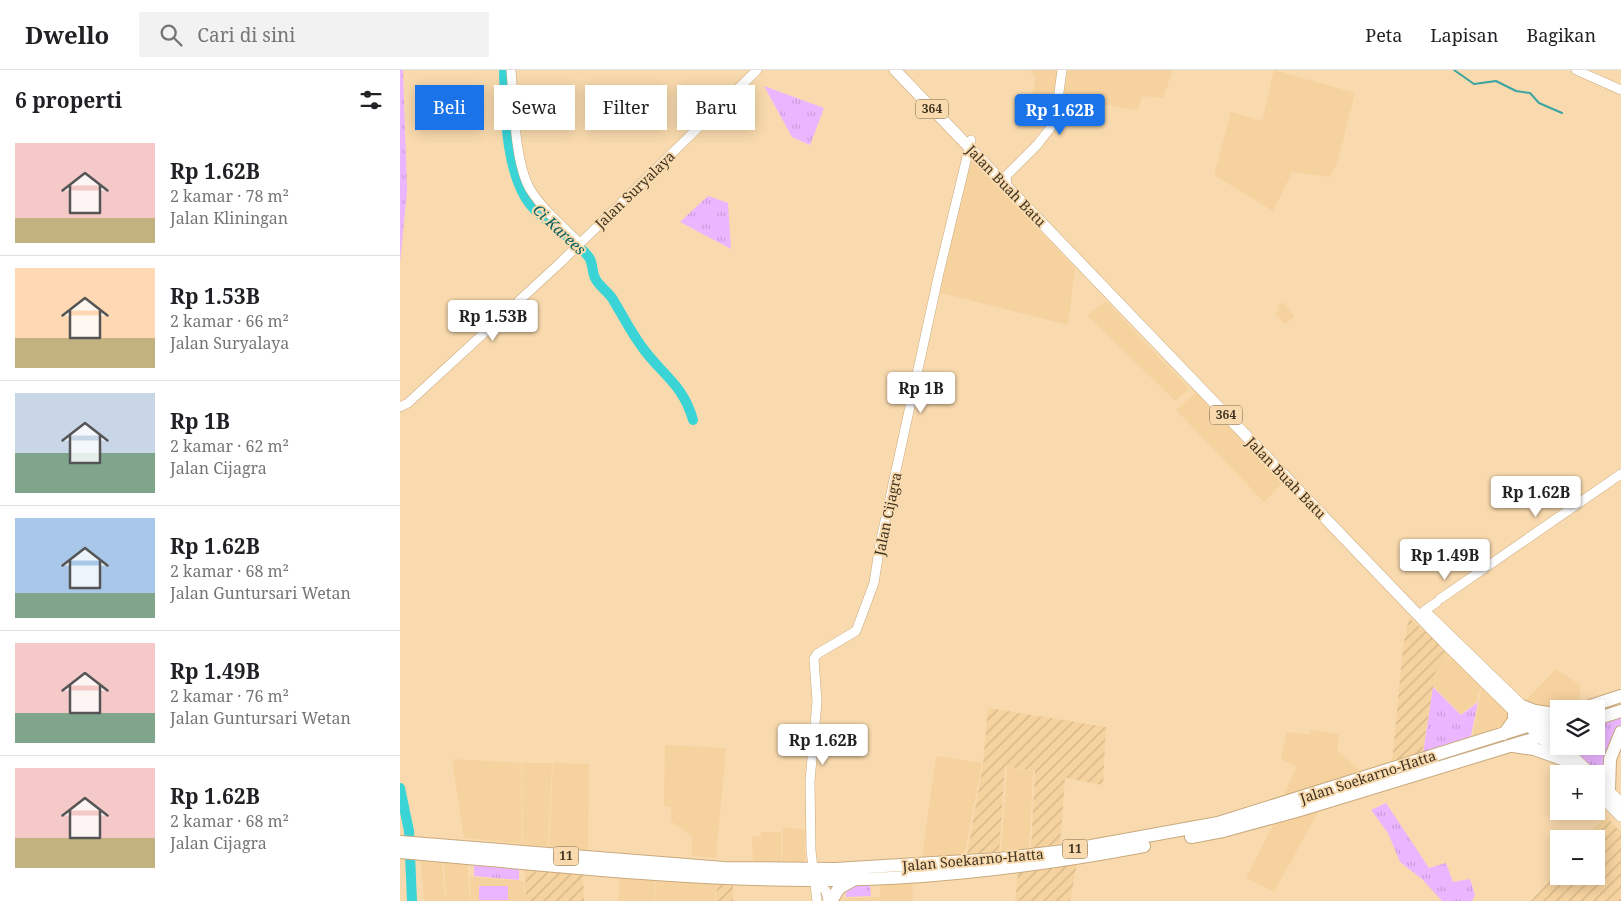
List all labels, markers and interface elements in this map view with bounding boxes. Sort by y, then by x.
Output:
search box [139,12,489,57]
text: Dwello [25,18,109,51]
icon: search [157,21,185,49]
text: Cari di sini [197,22,295,48]
text: Peta [1365,23,1402,47]
text: Lapisan [1430,23,1498,47]
text: Bagikan [1526,23,1596,47]
chip: Beli [415,85,484,130]
chip: Sewa [494,85,575,130]
chip: Filter [585,85,667,130]
chip: Baru [677,85,755,130]
text: 6 properti [15,86,122,114]
icon: filters [357,86,385,114]
pin: Rp 1.62B [1008,93,1112,136]
text: Rp 1.62B [1026,99,1094,121]
road number: 364 [916,100,948,118]
street label: Jalan Buah Batu [962,140,1050,231]
street label: Jalan Suryalaya [590,146,679,233]
text: Rp 1.62B [170,157,260,185]
icon: home [55,163,115,223]
text: 2 kamar · 78 m² [170,185,289,207]
water label: Ci Karees [529,200,590,259]
text: Jalan Kliningan [170,207,288,229]
text: Rp 1.53B [170,282,260,310]
icon: home [55,288,115,348]
pin: Rp 1.53B [441,300,545,342]
text: Rp 1.53B [459,305,527,327]
text: 2 kamar · 66 m² [170,310,289,332]
text: Jalan Suryalaya [170,332,289,354]
pin: Rp 1B [886,372,956,414]
text: Rp 1B [898,377,944,399]
road number: 364 [1210,406,1242,424]
text: Rp 1B [170,407,230,435]
icon: home [55,413,115,473]
street label: Jalan Buah Batu [1242,432,1330,523]
text: 2 kamar · 62 m² [170,435,289,457]
text: Jalan Cijagra [170,457,267,479]
street label: Jalan Cijagra [869,470,906,558]
pin: Rp 1.62B [1484,476,1588,518]
text: Rp 1.62B [1502,481,1570,503]
text: Rp 1.62B [170,532,260,560]
icon: home [55,538,115,598]
pin: Rp 1.49B [1393,538,1497,581]
text: Rp 1.49B [1411,544,1479,566]
text: 2 kamar · 68 m² [170,560,289,582]
text: Jalan Guntursari Wetan [170,582,351,604]
text: Rp 1.49B [170,657,260,685]
icon: home [55,663,115,723]
text: 2 kamar · 76 m² [170,685,289,707]
map controls [1550,700,1605,885]
button: layers [1550,700,1605,755]
text: Jalan Guntursari Wetan [170,707,351,729]
pin: Rp 1.62B [771,724,875,766]
text: Rp 1.62B [789,729,857,751]
street label: Jalan Soekarno-Hatta [1297,746,1438,808]
button: + [1550,765,1605,820]
text: Rp 1.62B [170,782,260,810]
icon: home [55,788,115,848]
text: 2 kamar · 68 m² [170,810,289,832]
button: − [1550,830,1605,885]
text: Jalan Cijagra [170,832,267,854]
road number: 11 [1062,840,1088,859]
street label: Jalan Soekarno-Hatta [901,844,1045,875]
road number: 11 [554,846,578,866]

